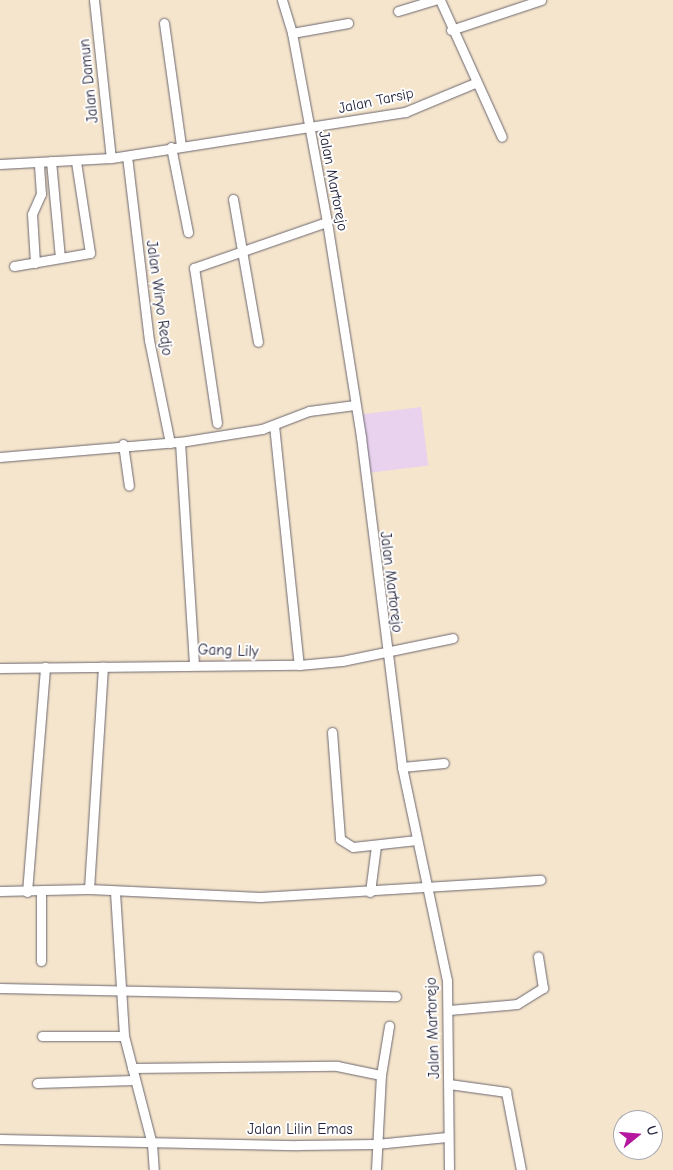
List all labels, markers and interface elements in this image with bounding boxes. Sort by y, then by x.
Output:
street label: Jalan Damun [76,38,102,124]
street label: Jalan Tarsip [337,84,415,118]
street label: Jalan Martorejo [314,129,352,233]
street label: Jalan Wiryo Redjo [142,239,176,357]
street label: Jalan Martorejo [376,530,406,634]
street label: Gang Lily [197,641,259,661]
street label: Jalan Martorejo [422,977,444,1079]
north arrow [613,1110,663,1160]
street label: Jalan Lilin Emas [247,1121,353,1139]
text: U [642,1124,661,1138]

